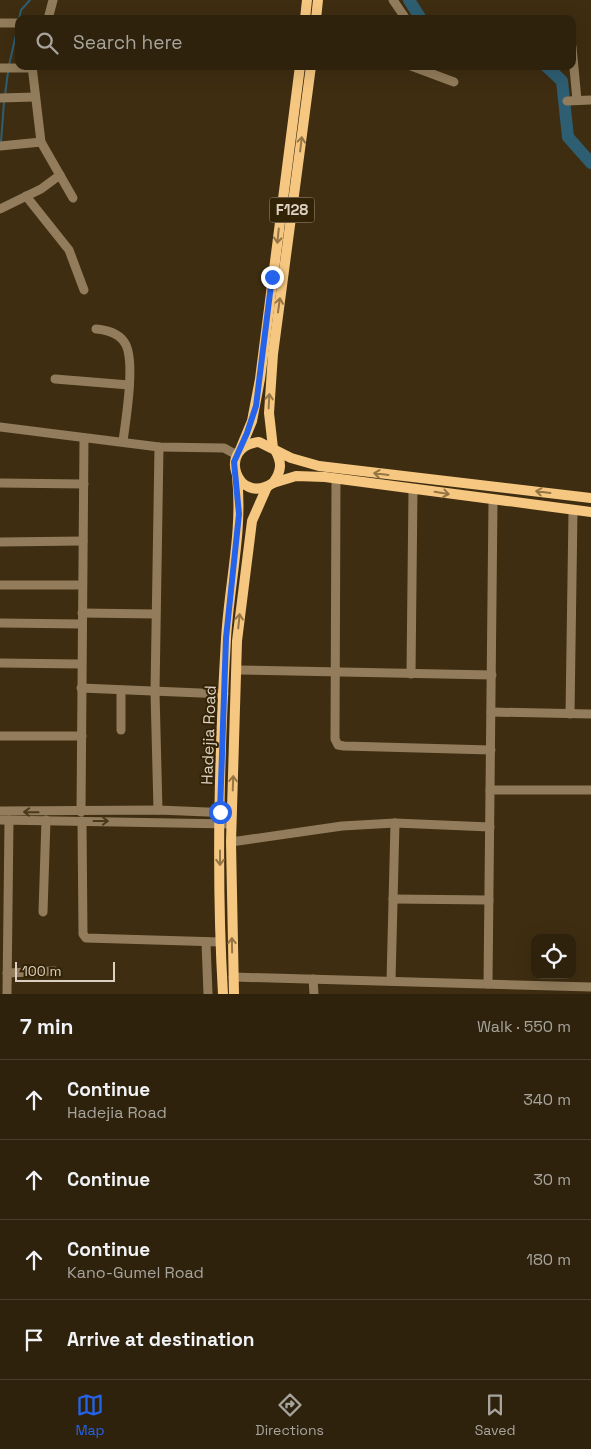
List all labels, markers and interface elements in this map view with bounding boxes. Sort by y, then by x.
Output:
search box [15,15,576,70]
icon: search [33,29,61,57]
text: Search here [73,30,183,55]
one-way arrow [296,137,306,153]
road number: F128 [270,198,314,222]
one-way arrow [273,228,283,244]
route end [261,266,284,289]
one-way arrow [274,298,284,314]
one-way arrow [265,393,274,409]
one-way arrow [373,469,389,479]
one-way arrow [535,487,551,497]
one-way arrow [434,489,450,499]
one-way arrow [235,613,244,629]
street label: Hadejia Road [196,685,221,785]
one-way arrow [228,775,237,791]
route start [209,801,232,824]
one-way arrow [24,807,40,817]
one-way arrow [92,816,109,826]
one-way arrow [215,849,225,865]
map controls [531,934,576,979]
button: locate [531,934,576,979]
one-way arrow [227,938,237,954]
scale bar [15,959,115,982]
text: 100 m [22,962,61,980]
text: 7 min [20,1013,73,1040]
text: Walk · 550 m [477,1016,571,1037]
text: Continue [67,1077,150,1102]
icon: ahead [20,1086,48,1114]
text: 340 m [523,1089,571,1110]
text: Hadejia Road [67,1102,167,1123]
icon: ahead [20,1166,48,1194]
text: Continue [67,1167,150,1192]
text: 30 m [533,1169,571,1190]
text: Continue [67,1237,150,1262]
icon: ahead [20,1246,48,1274]
text: 180 m [526,1249,571,1270]
text: Kano-Gumel Road [67,1262,204,1283]
icon: arrive [20,1326,48,1354]
text: Arrive at destination [67,1327,255,1352]
tab: Map [75,1391,105,1439]
tab: Directions [255,1391,324,1439]
tab: Saved [475,1391,516,1439]

